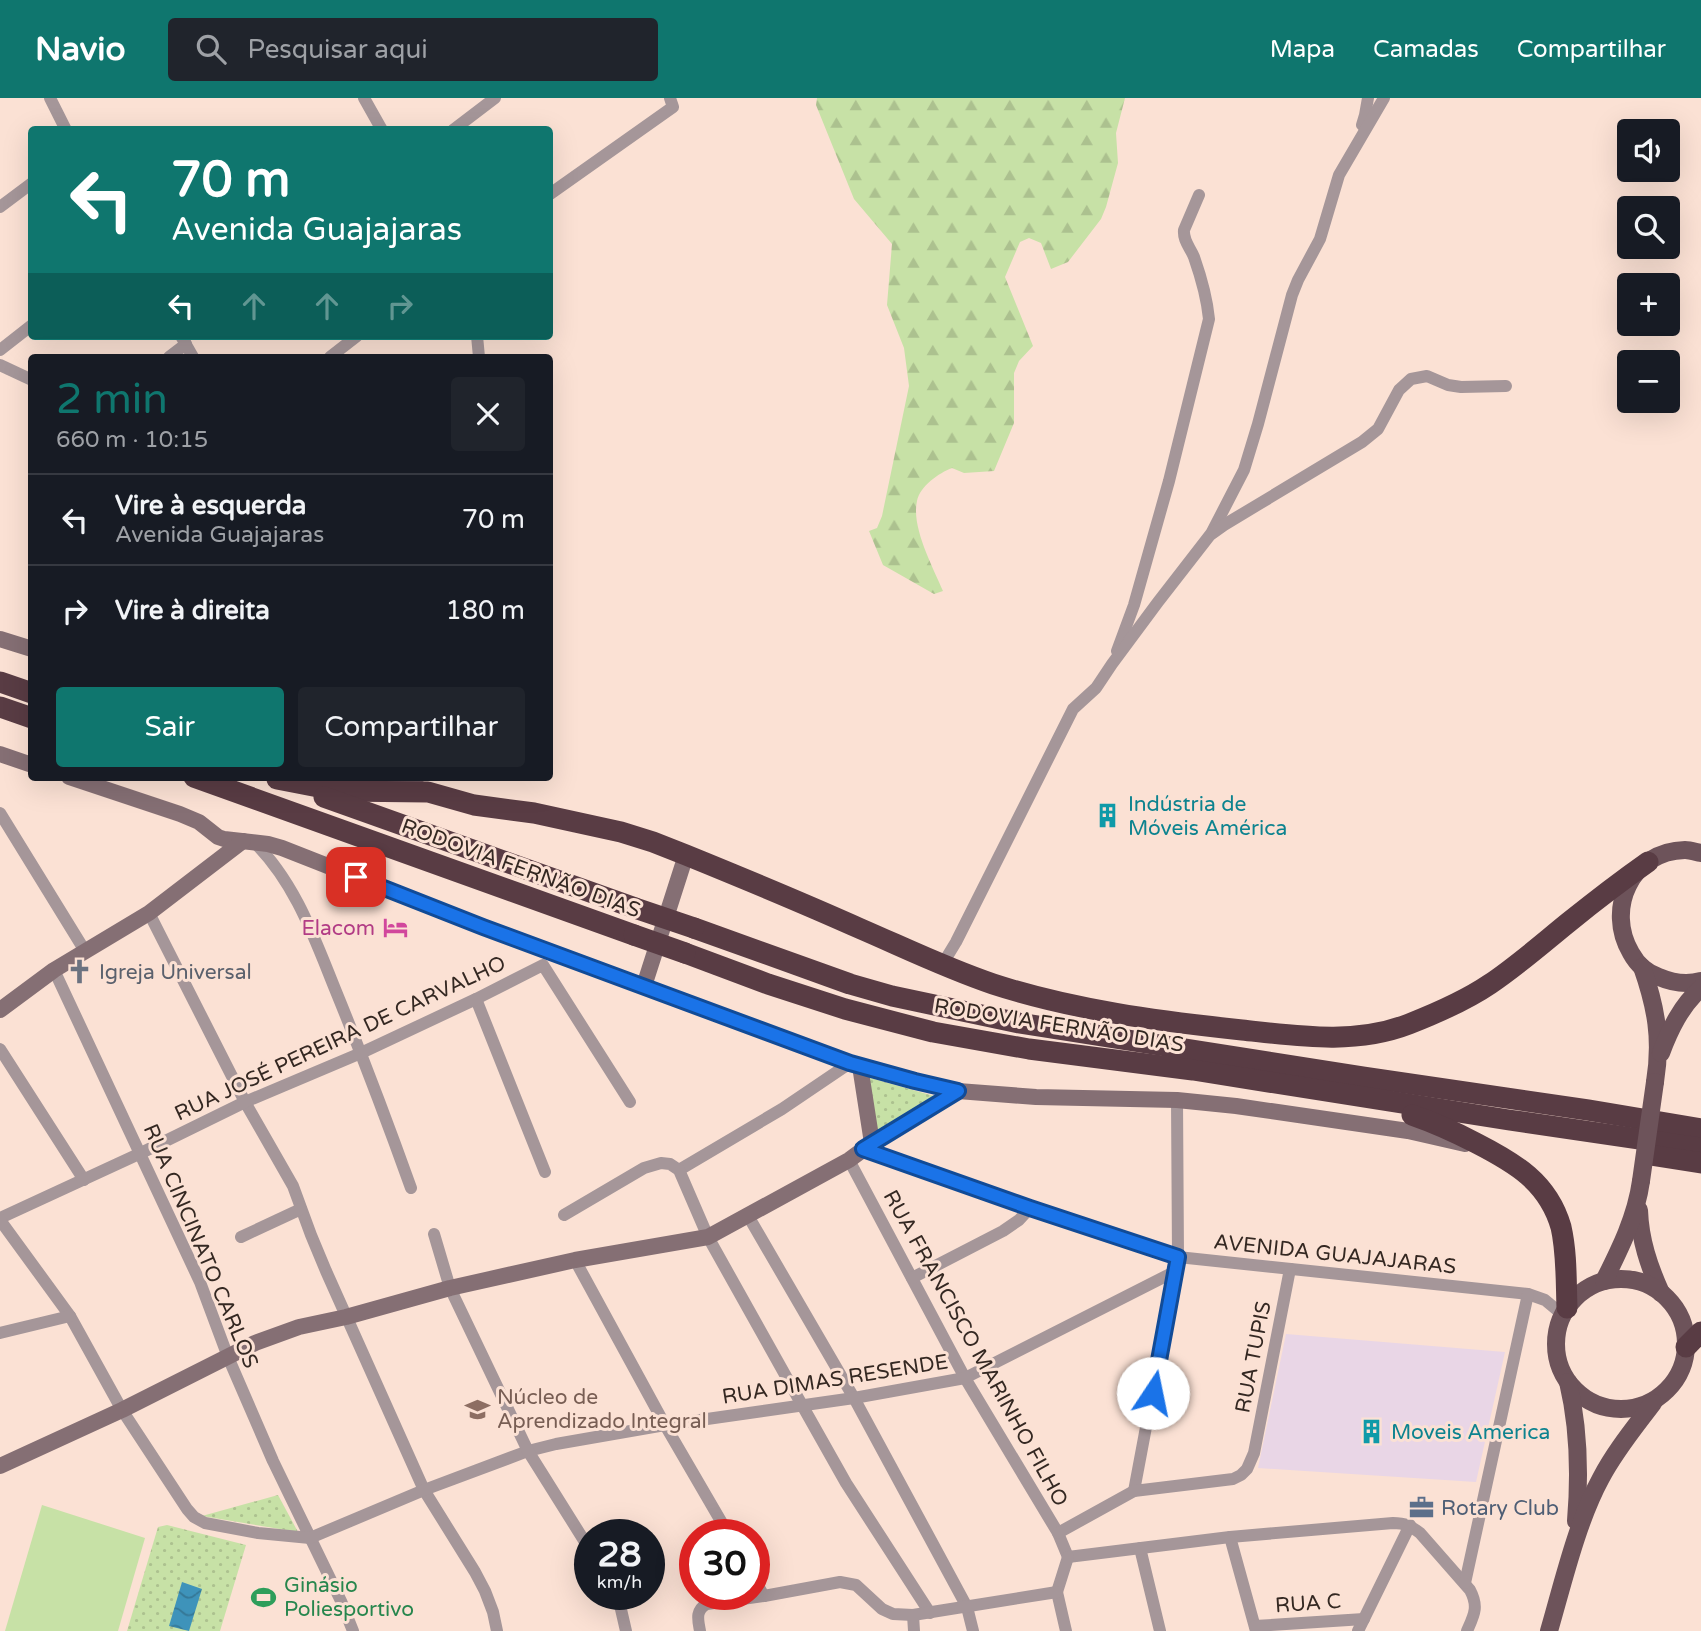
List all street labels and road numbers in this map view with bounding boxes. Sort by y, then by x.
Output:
street label: RODOVIA FERNÃO DIAS [398,814,644,923]
street label: RUA JOSÉ PEREIRA DE CARVALHO [171,951,510,1126]
street label: RODOVIA FERNÃO DIAS [932,993,1186,1058]
street label: RUA CINCINATO CARLOS [138,1120,263,1372]
street label: RUA FRANCISCO MARINHO FILHO [878,1186,1073,1511]
street label: AVENIDA GUAJAJARAS [1212,1229,1457,1280]
street label: RUA TUPIS [1230,1299,1277,1415]
street label: RUA DIMAS RESENDE [720,1349,950,1410]
street label: RUA C [1274,1589,1342,1618]

